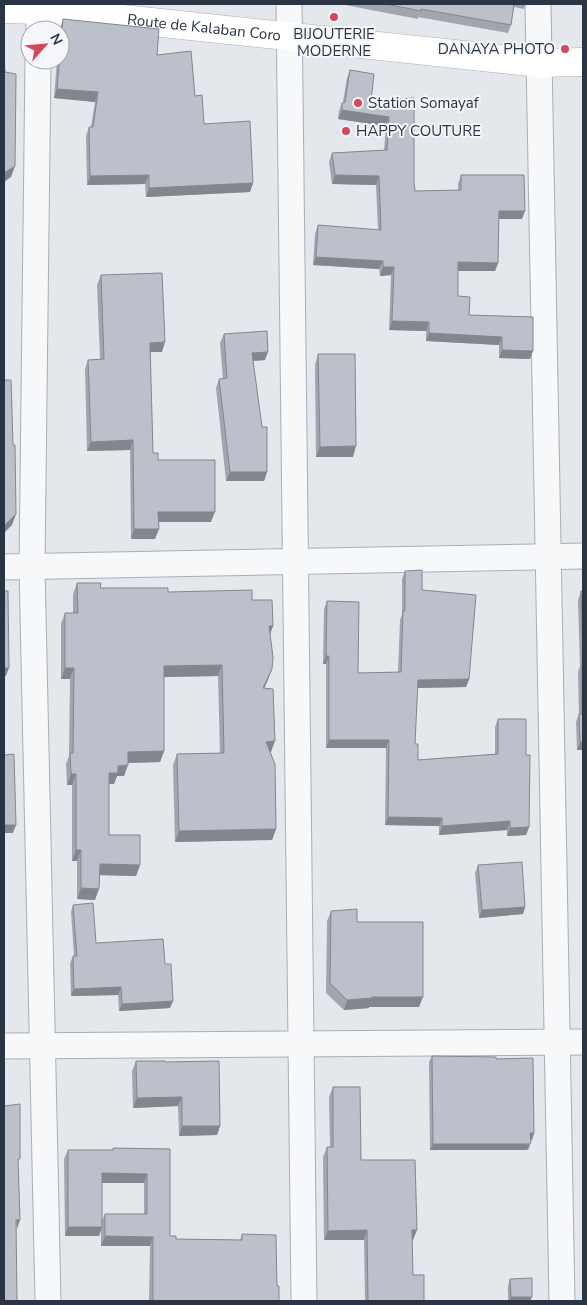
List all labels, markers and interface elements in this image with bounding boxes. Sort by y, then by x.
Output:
street label: Route de Kalaban Coro [126,9,282,46]
marker: BIJOUTERIE MODERNE [328,11,340,23]
north arrow [20,20,70,70]
place label: BIJOUTERIE MODERNE [293,24,375,61]
text: N [45,30,67,48]
place label: DANAYA PHOTO [438,39,555,59]
marker: DANAYA PHOTO [559,43,571,55]
place label: Station Somayaf [368,93,480,113]
marker: Station Somayaf [352,97,364,109]
place label: HAPPY COUTURE [356,121,481,141]
marker: HAPPY COUTURE [340,125,352,137]

